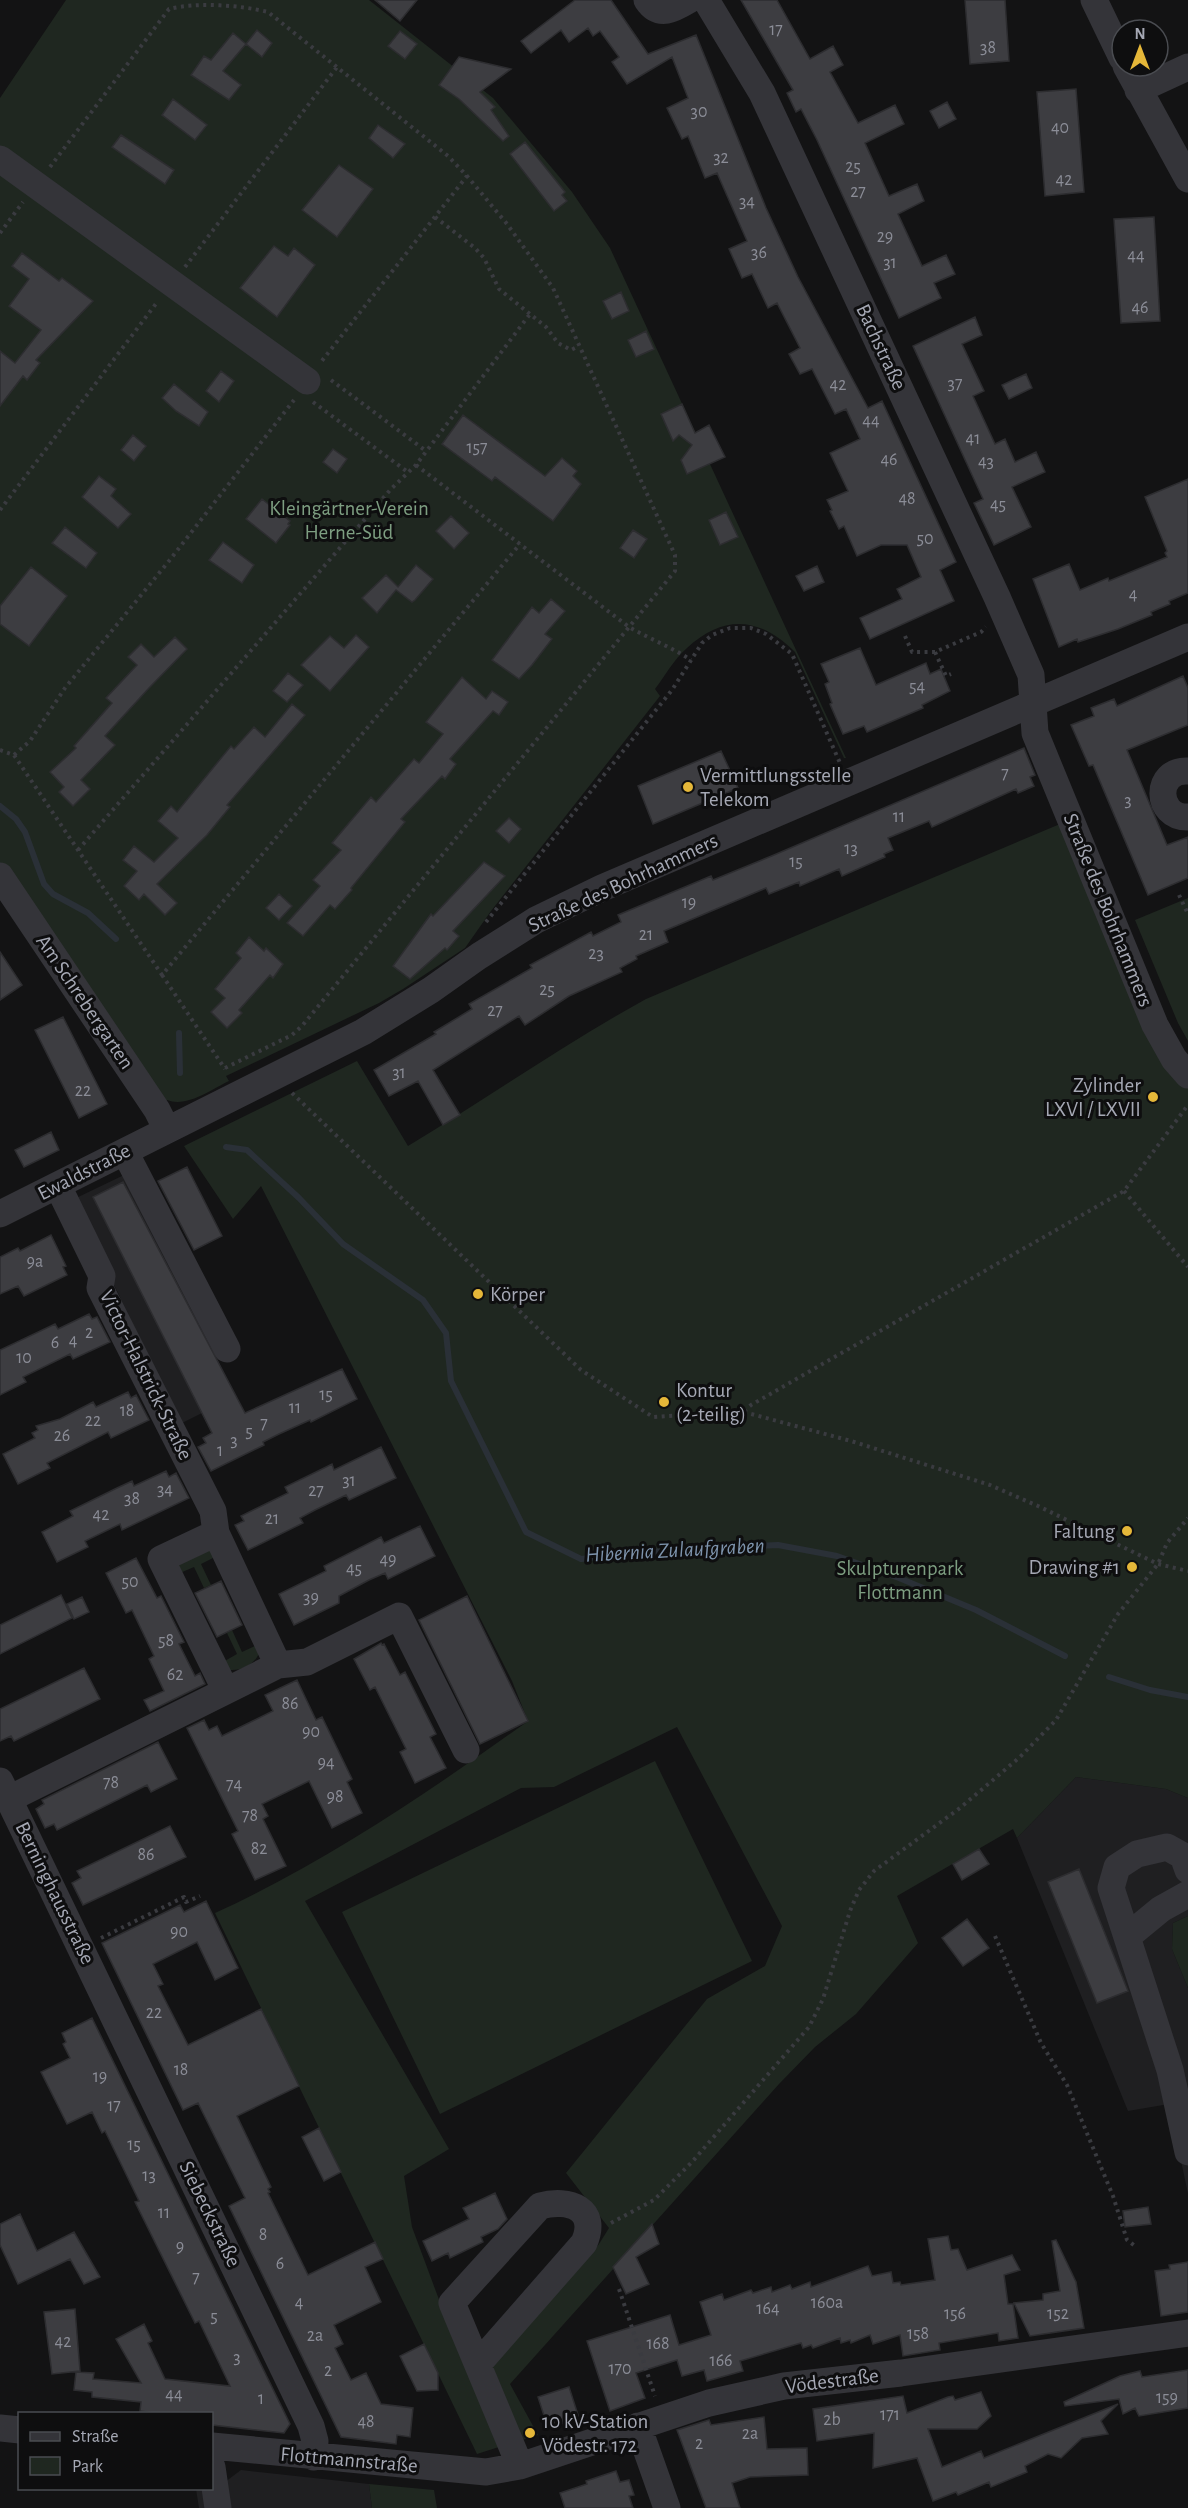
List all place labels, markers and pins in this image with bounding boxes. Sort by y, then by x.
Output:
place label: Vermittlungsstelle Telekom [700,765,851,810]
marker: Vermittlungsstelle Telekom [681,780,695,794]
place label: Zylinder LXVI / LXVII [1045,1075,1141,1120]
marker: Zylinder LXVI / LXVII [1146,1090,1160,1104]
place label: Körper [490,1284,545,1305]
marker: Körper [471,1287,485,1301]
place label: Kontur (2-teilig) [676,1380,746,1425]
marker: Kontur (2-teilig) [657,1395,671,1409]
place label: Faltung [1053,1521,1116,1542]
marker: Faltung [1120,1524,1134,1538]
place label: Drawing #1 [1029,1557,1120,1578]
marker: Drawing #1 [1125,1560,1139,1574]
place label: 10 kV-Station Vödestr. 172 [542,2411,648,2456]
marker: 10 kV-Station Vödestr. 172 [523,2426,537,2440]

